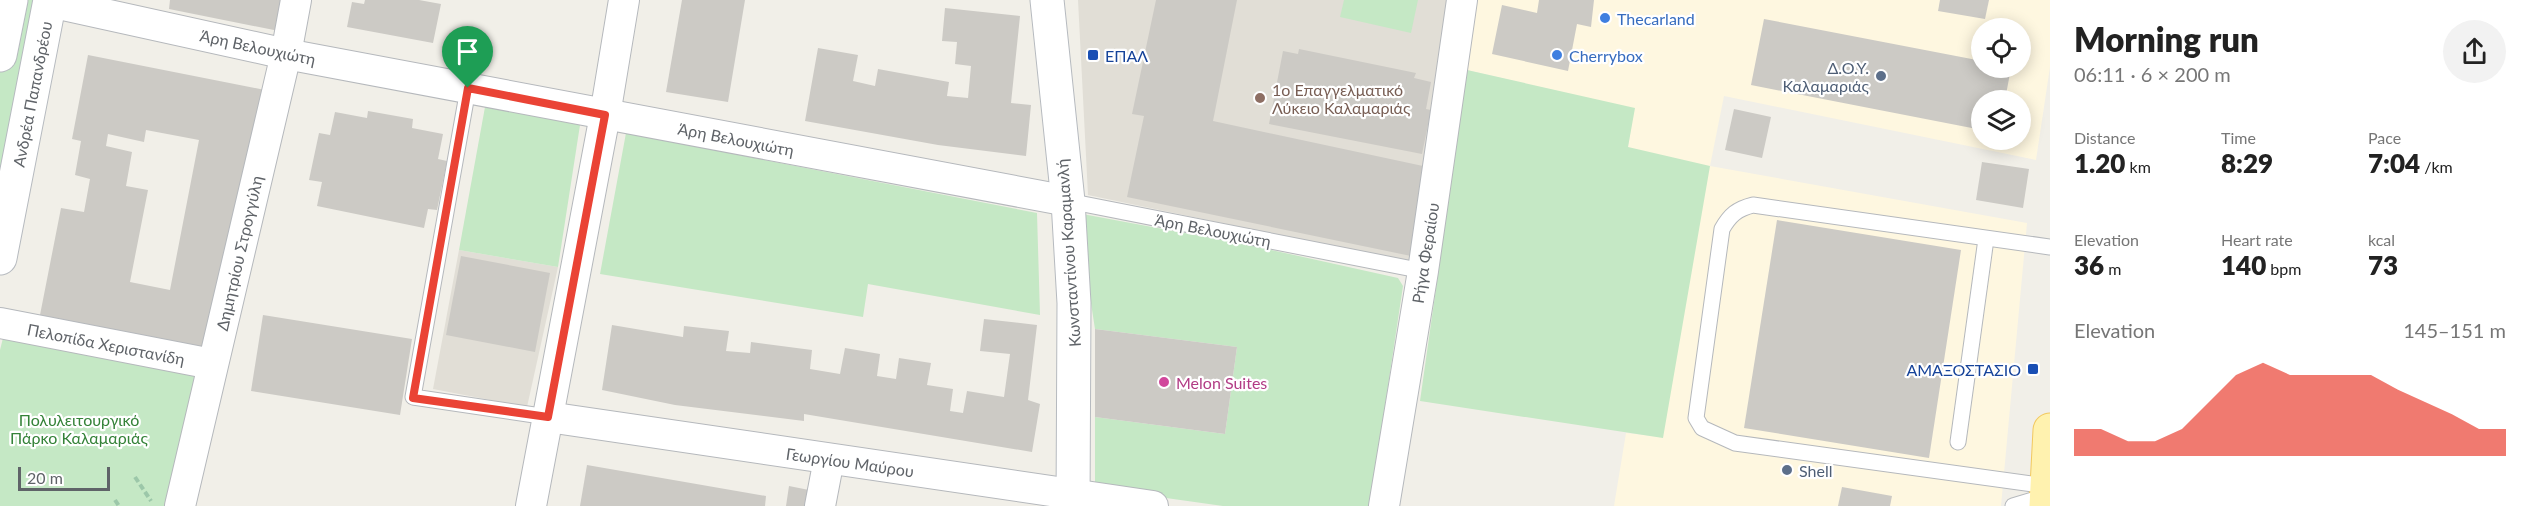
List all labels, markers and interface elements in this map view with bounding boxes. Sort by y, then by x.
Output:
place label: Thecarland [1617,9,1695,28]
marker: Thecarland [1598,11,1612,25]
map controls [1971,18,2031,150]
button: locate [1971,18,2031,78]
text: Morning run [2074,19,2259,59]
street label: Ανδρέα Παπανδρέου [9,20,55,168]
button: share [2443,20,2506,83]
street label: Άρη Βελουχιώτη [198,25,318,69]
pin [442,26,493,88]
icon: arrive [451,35,484,68]
place label: ΕΠΑΛ [1105,46,1148,65]
place label: Cherrybox [1569,46,1643,65]
marker: ΕΠΑΛ [1086,48,1100,62]
marker: Cherrybox [1550,48,1564,62]
place label: Δ.Ο.Υ. Καλαμαριάς [1782,58,1870,95]
text: 06:11 · 6 × 200 m [2074,62,2231,86]
marker: Δ.Ο.Υ. Καλαμαριάς [1874,69,1888,83]
place label: 1ο Επαγγελματικό Λύκειο Καλαμαριάς [1272,80,1411,117]
button: layers [1971,90,2031,150]
marker: 1ο Επαγγελματικό Λύκειο Καλαμαριάς [1253,91,1267,105]
street label: Άρη Βελουχιώτη [676,118,796,160]
text: Distance [2074,128,2135,147]
text: Time [2221,128,2256,147]
text: Pace [2368,128,2401,147]
text: 1.20 [2074,147,2125,179]
text: 8:29 [2221,147,2273,179]
text: 7:04 [2368,147,2420,179]
text: km [2125,157,2151,176]
text: /km [2420,157,2453,176]
street label: Κωνσταντίνου Καραμανλή [1052,158,1084,348]
street label: Δημητρίου Στρογγύλη [212,174,266,332]
street label: Ρήγα Φεραίου [1408,201,1442,305]
street label: Άρη Βελουχιώτη [1153,209,1273,251]
text: Elevation [2074,230,2139,249]
text: Heart rate [2221,230,2293,249]
text: kcal [2368,230,2395,249]
text: 36 [2074,249,2104,281]
text: 140 [2221,249,2266,281]
text: 73 [2368,249,2398,281]
text: m [2104,259,2121,278]
text: bpm [2266,259,2301,278]
text: Elevation [2074,318,2155,342]
text: 145–151 m [2403,318,2506,342]
street label: Πελοπίδα Χεριστανίδη [26,319,186,369]
place label: ΑΜΑΞΟΣΤΑΣΙΟ [1906,360,2021,379]
marker: ΑΜΑΞΟΣΤΑΣΙΟ [2026,362,2040,376]
place label: Melon Suites [1176,373,1267,392]
marker: Melon Suites [1157,375,1171,389]
park label: Πολυλειτουργικό Πάρκο Καλαμαριάς [10,410,148,447]
street label: Γεωργίου Μαύρου [785,444,915,480]
place label: Shell [1799,461,1832,480]
marker: Shell [1780,463,1794,477]
scale bar [18,464,110,492]
text: 20 m [27,468,63,487]

